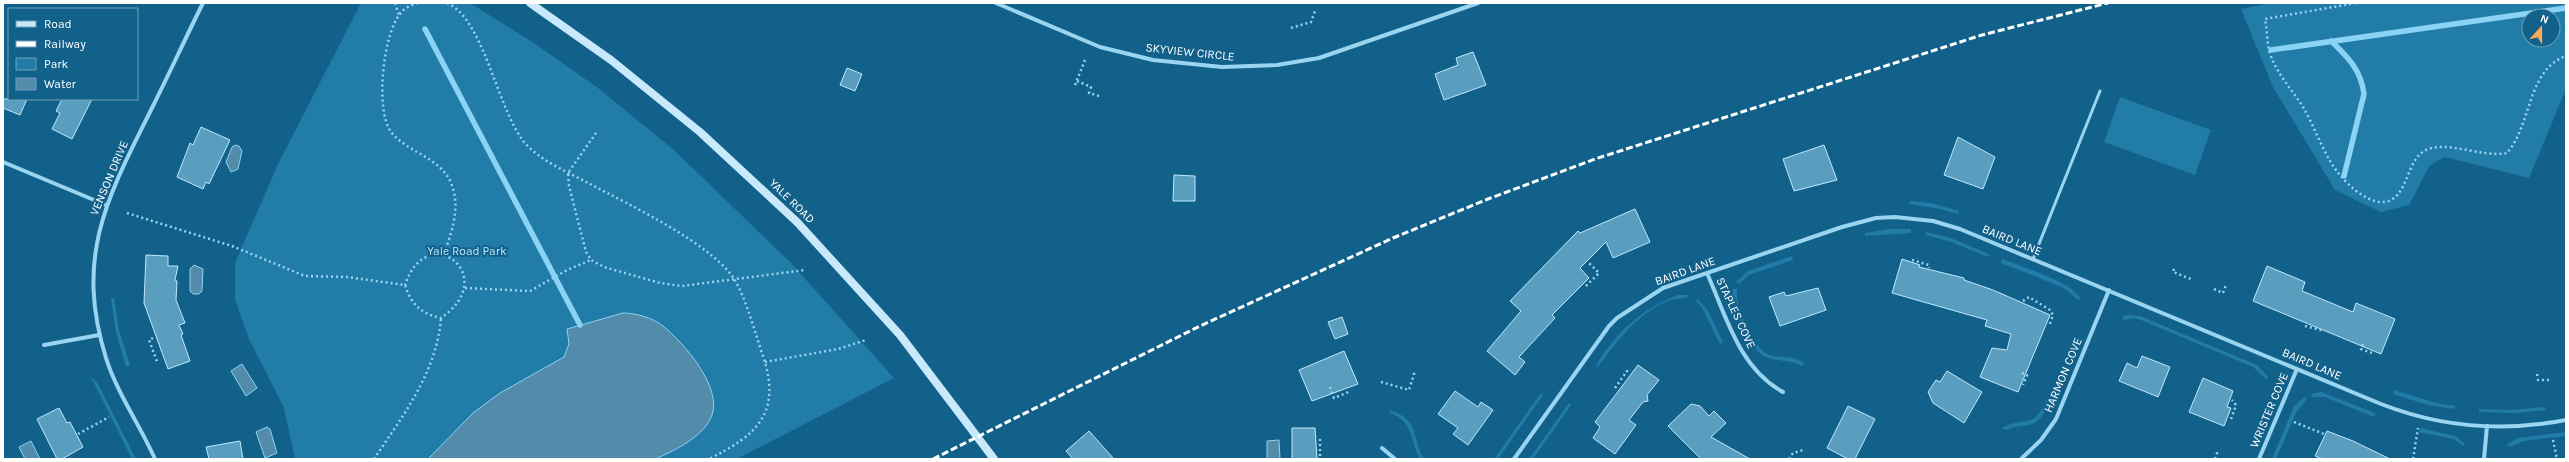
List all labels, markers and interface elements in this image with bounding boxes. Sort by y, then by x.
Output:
legend [8,8,138,100]
north arrow [2521,8,2561,48]
text: N [2538,12,2550,27]
text: Road [44,17,72,31]
text: Railway [44,37,86,51]
street label: SKYVIEW CIRCLE [1145,40,1235,64]
text: Park [44,57,69,71]
text: Water [44,77,77,91]
street label: VENSON DRIVE [87,138,131,218]
street label: YALE ROAD [766,176,818,226]
street label: BAIRD LANE [1980,222,2044,258]
park label: Yale Road Park [427,244,507,258]
street label: BAIRD LANE [1653,254,1717,288]
street label: STAPLES COVE [1713,275,1759,351]
street label: HARMON COVE [2041,336,2085,414]
street label: BAIRD LANE [2280,345,2344,383]
street label: WRISTER COVE [2247,370,2291,450]

